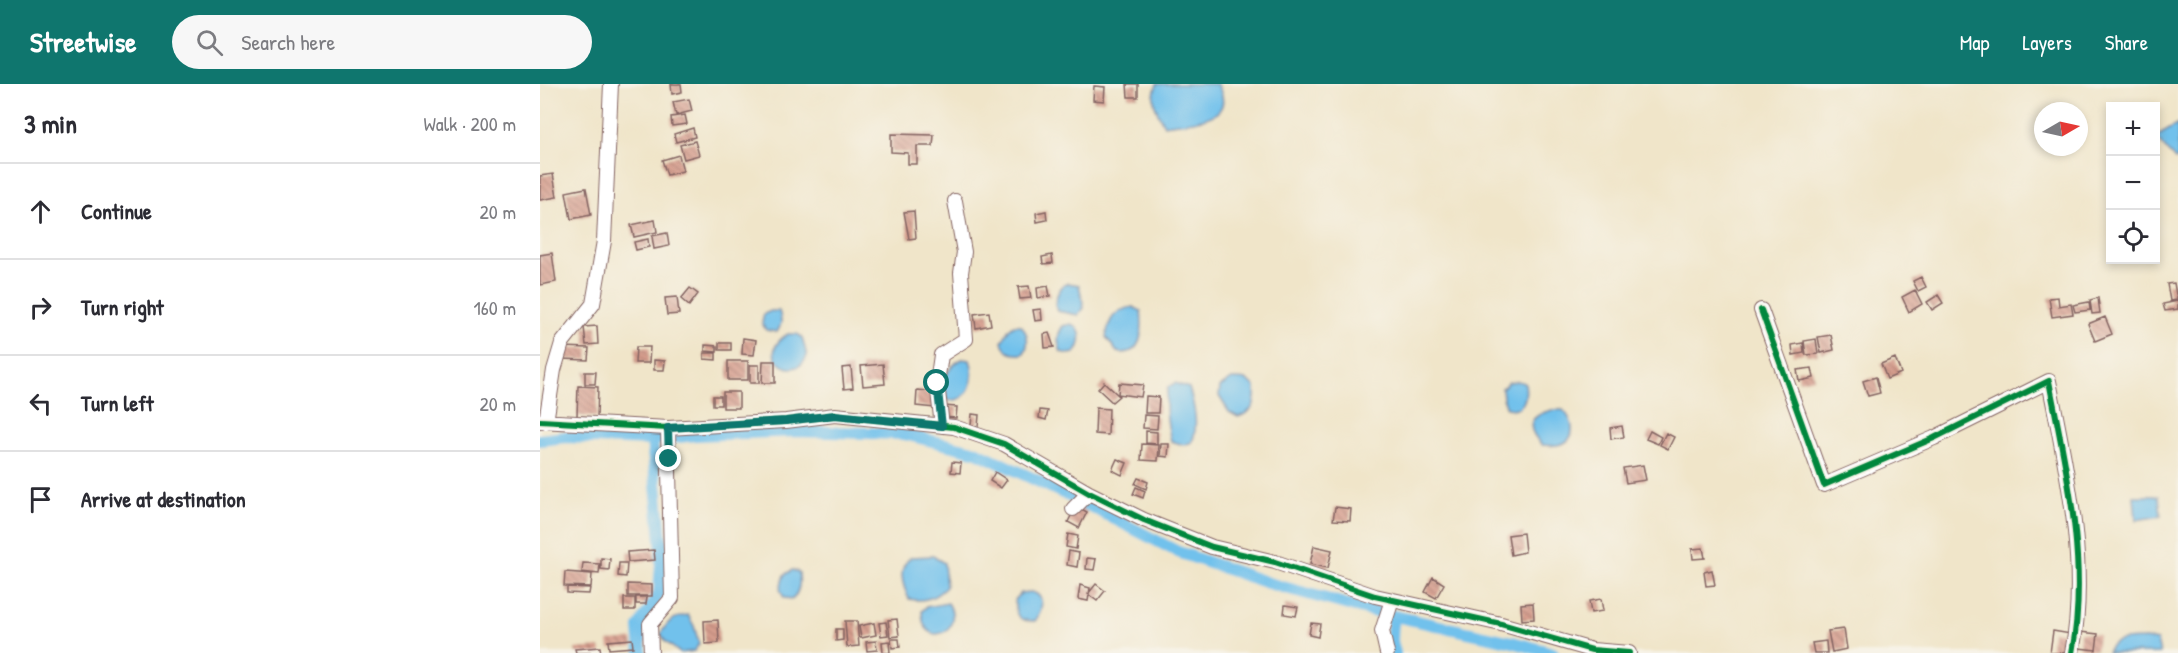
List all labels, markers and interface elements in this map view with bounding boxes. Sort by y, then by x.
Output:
search box [172,15,592,69]
text: Streetwise [30,23,136,61]
icon: search [193,26,226,59]
text: Search here [241,27,335,57]
text: Map [1960,28,1989,57]
text: Layers [2022,28,2072,57]
text: Share [2105,28,2148,57]
north arrow [2034,102,2088,156]
map controls [2106,102,2160,264]
button: + [2106,102,2160,156]
text: 3 min [24,106,77,141]
text: Walk · 200 m [424,110,516,137]
button: − [2106,156,2160,210]
icon: ahead [24,195,57,228]
text: Continue [81,196,152,226]
text: 20 m [479,198,516,225]
button: locate [2106,210,2160,264]
icon: right [24,291,57,324]
text: Turn right [81,292,164,322]
text: 160 m [474,294,516,321]
route start [923,369,949,395]
icon: left [24,387,57,420]
text: Turn left [81,388,154,418]
text: 20 m [479,390,516,417]
route end [655,445,681,471]
icon: arrive [24,483,57,516]
text: Arrive at destination [81,484,246,514]

